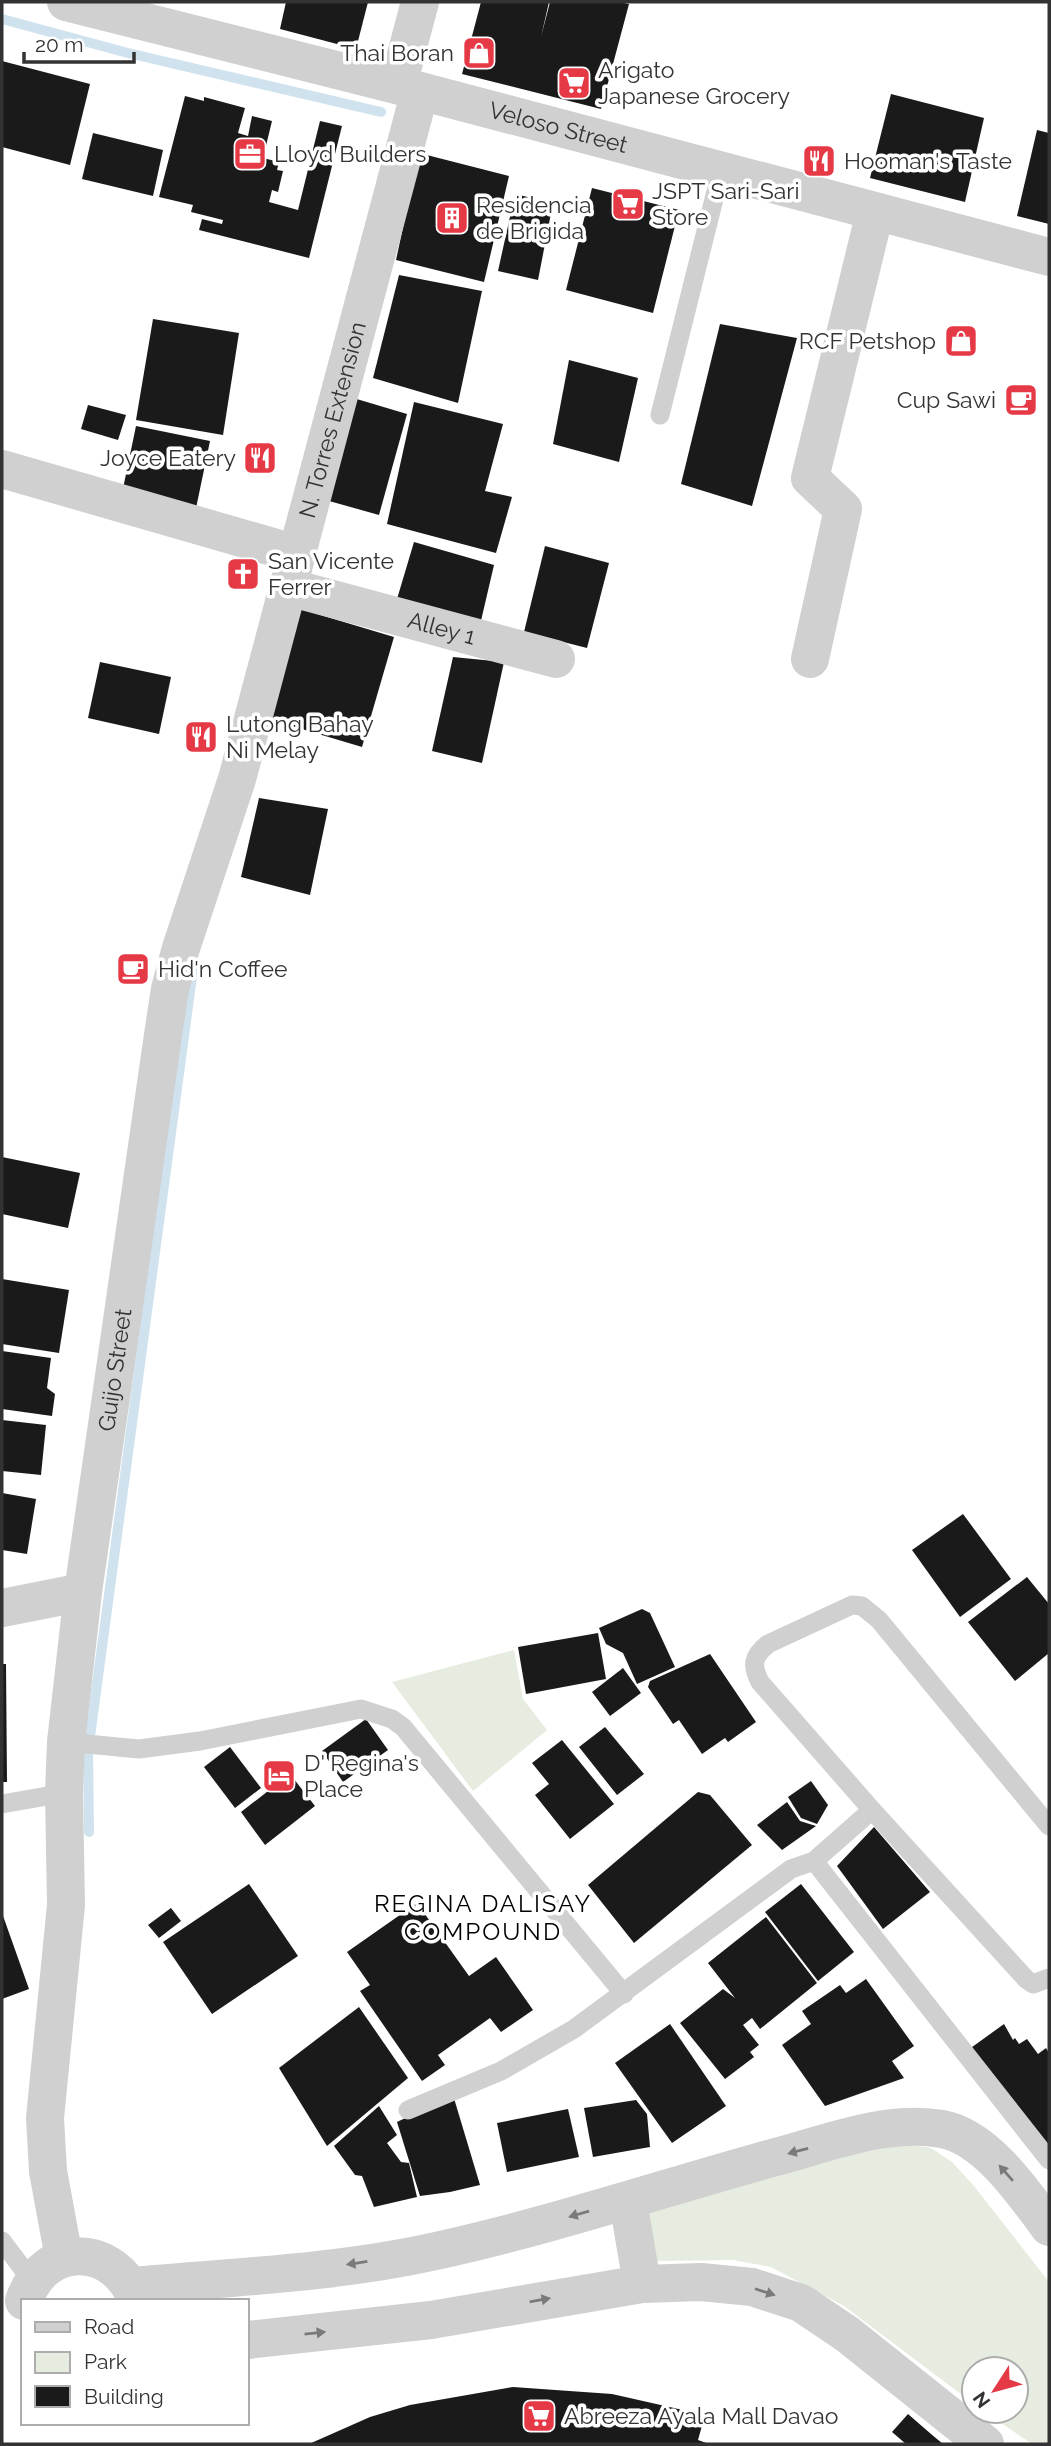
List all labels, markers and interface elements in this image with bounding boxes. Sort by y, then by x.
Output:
scale bar [24,21,135,65]
text: 20 m [35,32,83,57]
shop icon: Thai Boran [460,34,498,72]
place label: Thai Boran [340,39,454,66]
place label: Arigato Japanese Grocery [598,56,790,109]
supermarket icon: Arigato Japanese Grocery [555,64,593,102]
street label: Veloso Street [486,96,631,158]
office icon: Lloyd Builders [231,135,269,173]
place label: Lloyd Builders [274,140,426,167]
restaurant icon: Hooman's Taste [800,142,838,180]
place label: Hooman's Taste [844,147,1012,174]
place label: JSPT Sari-Sari Store [652,177,799,230]
supermarket icon: JSPT Sari-Sari Store [609,185,647,223]
place label: Residencia de Brigida [476,191,592,244]
building icon: Residencia de Brigida [433,199,471,237]
street label: N. Torres Extension [293,319,371,521]
shop icon: RCF Petshop [942,322,980,360]
place label: RCF Petshop [799,327,936,354]
cafe icon: Cup Sawi [1002,381,1040,419]
place label: Cup Sawi [897,386,996,413]
restaurant icon: Joyce Eatery [241,439,279,477]
place label: Joyce Eatery [100,444,236,471]
place label: San Vicente Ferrer [268,547,394,600]
church icon: San Vicente Ferrer [224,555,262,593]
street label: Alley 1 [405,606,479,650]
place label: Lutong Bahay Ni Melay [226,710,374,763]
restaurant icon: Lutong Bahay Ni Melay [182,718,220,756]
cafe icon: Hid'n Coffee [114,950,152,988]
place label: Hid'n Coffee [158,955,287,982]
street label: Guijo Street [92,1306,137,1433]
place label: D' Regina's Place [304,1749,419,1802]
hotel icon: D' Regina's Place [260,1757,298,1795]
district label: REGINA DALISAY COMPOUND [374,1889,592,1946]
one-way arrow [786,2146,808,2157]
one-way arrow [999,2165,1014,2182]
one-way arrow [568,2210,589,2220]
one-way arrow [346,2258,368,2269]
one-way arrow [755,2287,776,2297]
one-way arrow [529,2294,551,2305]
legend [21,2299,248,2425]
text: Road [84,2314,134,2339]
one-way arrow [304,2328,326,2339]
text: Park [84,2349,127,2374]
north arrow [960,2355,1030,2425]
text: Building [84,2384,164,2409]
text: N [968,2388,994,2412]
supermarket icon: Abreeza Ayala Mall Davao [520,2397,558,2435]
place label: Abreeza Ayala Mall Davao [564,2402,838,2429]

